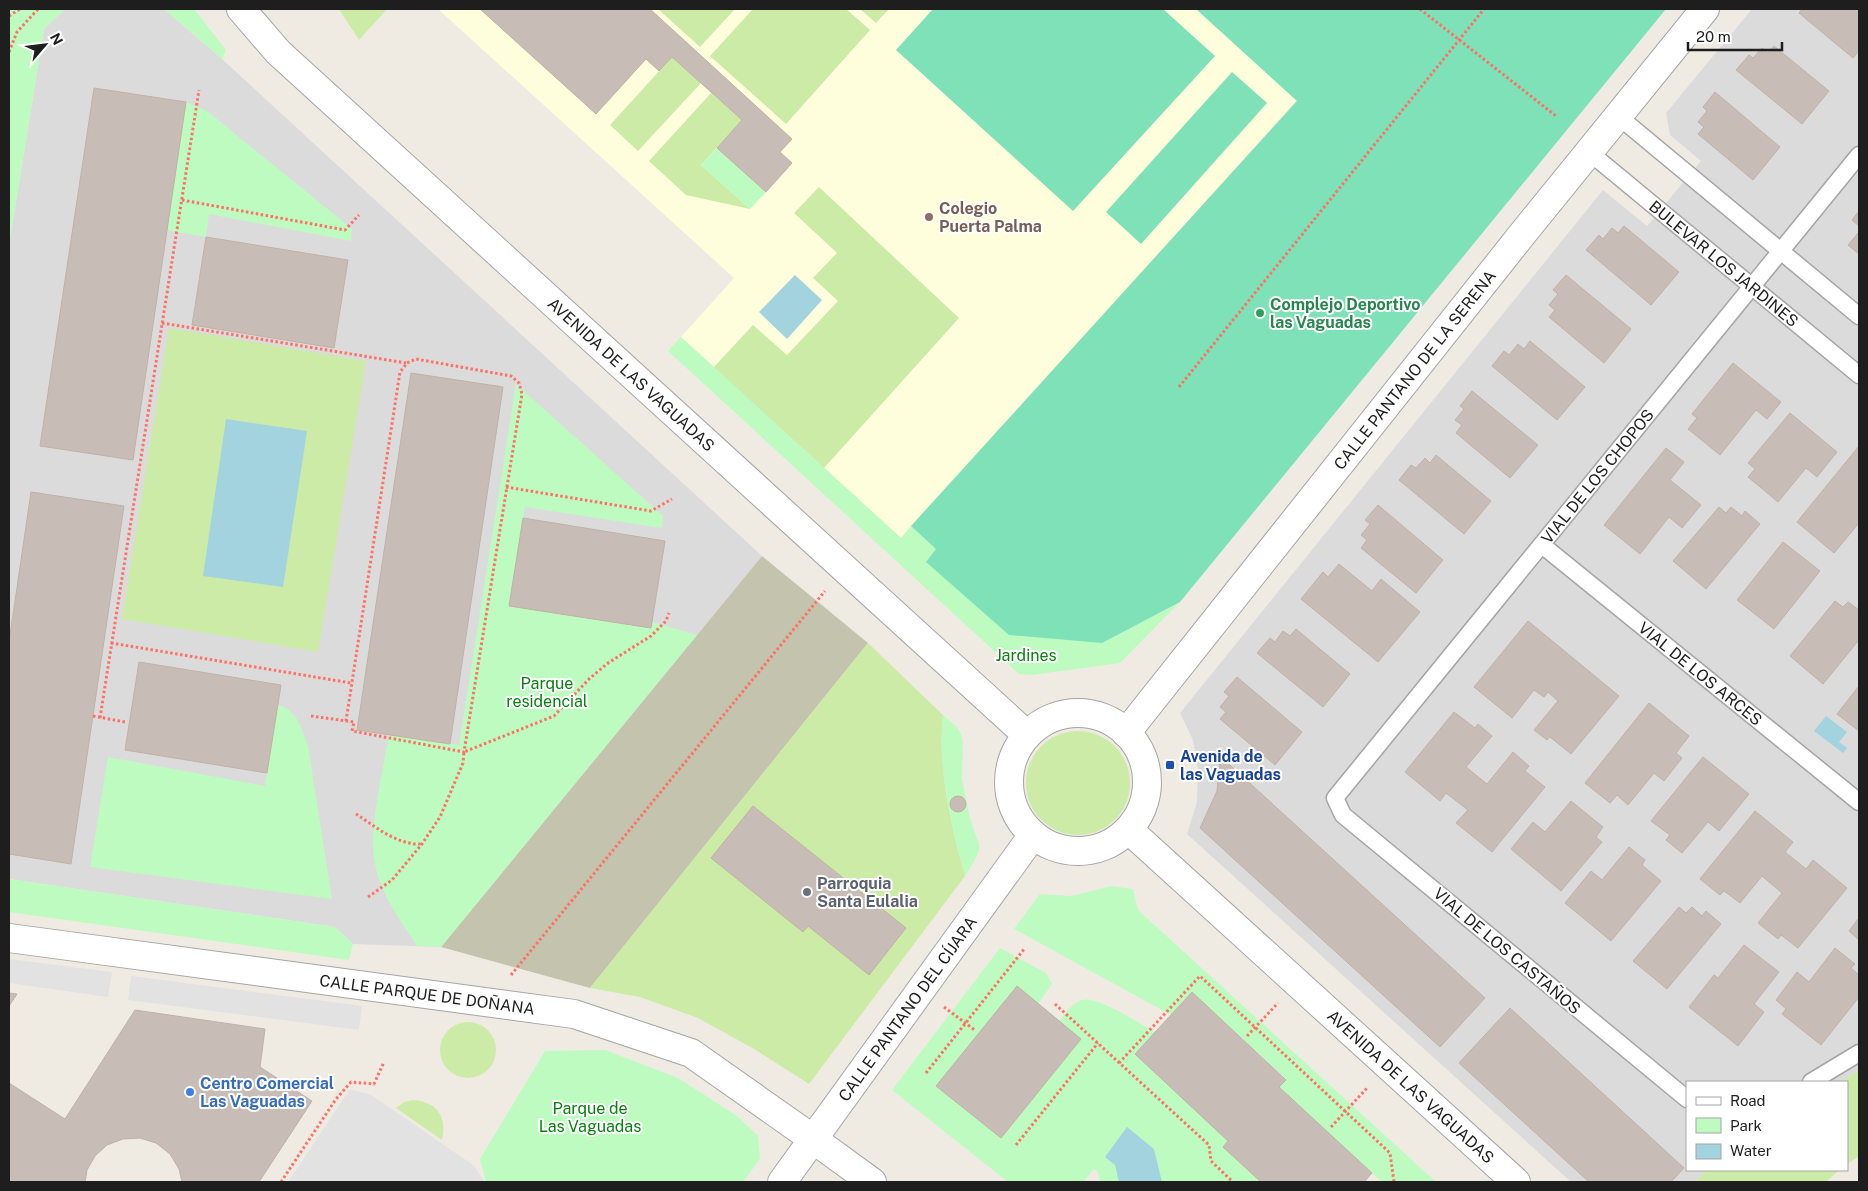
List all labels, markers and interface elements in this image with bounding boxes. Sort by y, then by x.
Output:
north arrow [20,20,70,70]
scale bar [1688,20,1782,52]
text: 20 m [1696,28,1731,45]
text: N [47,30,66,47]
street label: BULEVAR LOS JARDINES [1645,196,1802,331]
place label: Colegio Puerta Palma [939,199,1042,236]
marker: Colegio Puerta Palma [923,211,935,223]
street label: CALLE PANTANO DE LA SERENA [1330,266,1500,473]
street label: AVENIDA DE LAS VAGUADAS [544,294,719,455]
place label: Complejo Deportivo las Vaguadas [1270,295,1421,332]
marker: Complejo Deportivo las Vaguadas [1254,307,1266,319]
street label: VIAL DE LOS CHOPOS [1537,405,1658,547]
street label: VIAL DE LOS ARCES [1635,618,1766,729]
park label: Jardines [995,646,1057,665]
park label: Parque residencial [506,674,588,711]
place label: Avenida de las Vaguadas [1180,747,1281,784]
marker: Avenida de las Vaguadas [1164,759,1176,771]
place label: Parroquia Santa Eulalia [817,874,918,911]
street label: VIAL DE LOS CASTAÑOS [1430,883,1585,1018]
marker: Parroquia Santa Eulalia [801,886,813,898]
street label: CALLE PANTANO DEL CÍJARA [834,912,981,1105]
street label: CALLE PARQUE DE DOÑANA [318,970,536,1018]
street label: AVENIDA DE LAS VAGUADAS [1324,1006,1498,1167]
place label: Centro Comercial Las Vaguadas [200,1074,334,1111]
legend [1686,1081,1848,1171]
marker: Centro Comercial Las Vaguadas [184,1086,196,1098]
text: Road [1730,1092,1766,1109]
park label: Parque de Las Vaguadas [539,1099,641,1136]
text: Park [1730,1117,1762,1134]
text: Water [1730,1142,1772,1159]

